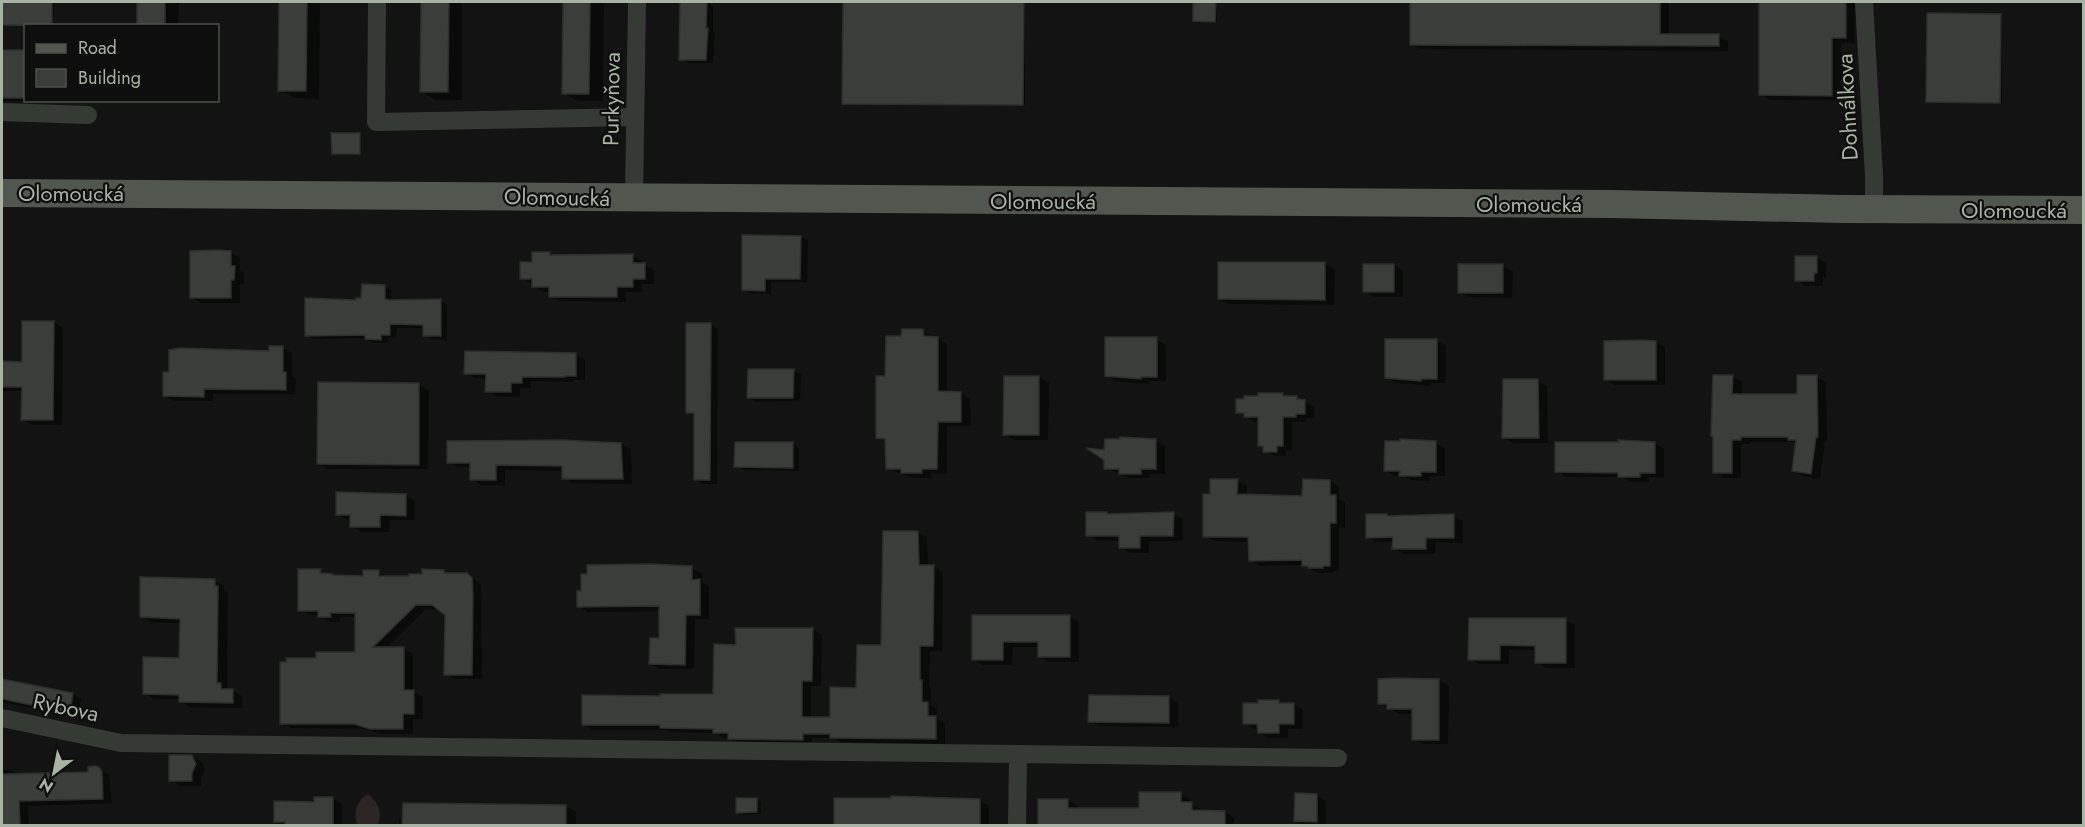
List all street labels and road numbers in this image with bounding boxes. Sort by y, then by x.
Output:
street label: Purkyňova [594,52,628,146]
street label: Dohnálkova [1828,53,1866,161]
street label: Olomoucká [18,177,124,209]
street label: Olomoucká [504,180,610,214]
street label: Olomoucká [990,185,1096,217]
street label: Olomoucká [1476,188,1582,220]
street label: Olomoucká [1961,194,2067,226]
street label: Rybova [30,684,102,730]

